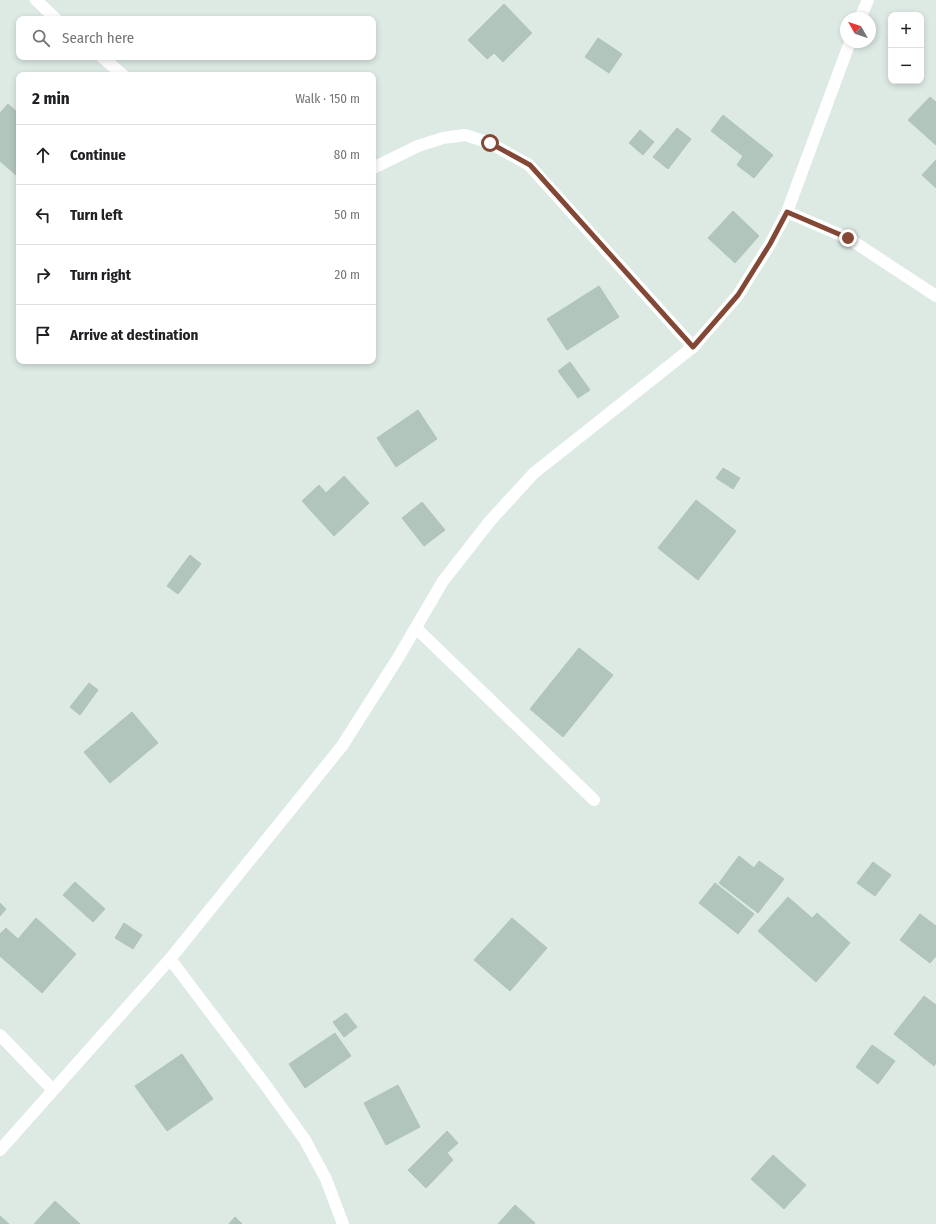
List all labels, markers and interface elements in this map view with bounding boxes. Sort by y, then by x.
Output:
north arrow [840,12,876,48]
map controls [888,12,924,84]
button: + [888,12,924,48]
search box [16,16,376,60]
icon: search [30,27,52,49]
text: Search here [62,29,134,47]
button: − [888,48,924,84]
text: 2 min [32,88,70,109]
text: Walk · 150 m [295,91,360,106]
route start [481,134,499,152]
icon: ahead [32,144,54,166]
text: Continue [70,146,126,164]
text: 80 m [334,147,360,162]
icon: left [32,204,54,226]
text: Turn left [70,206,123,224]
text: 50 m [334,207,360,222]
route end [839,229,857,247]
icon: right [32,264,54,286]
text: Turn right [70,266,131,284]
text: 20 m [334,267,360,282]
icon: arrive [32,324,54,346]
text: Arrive at destination [70,326,198,344]

